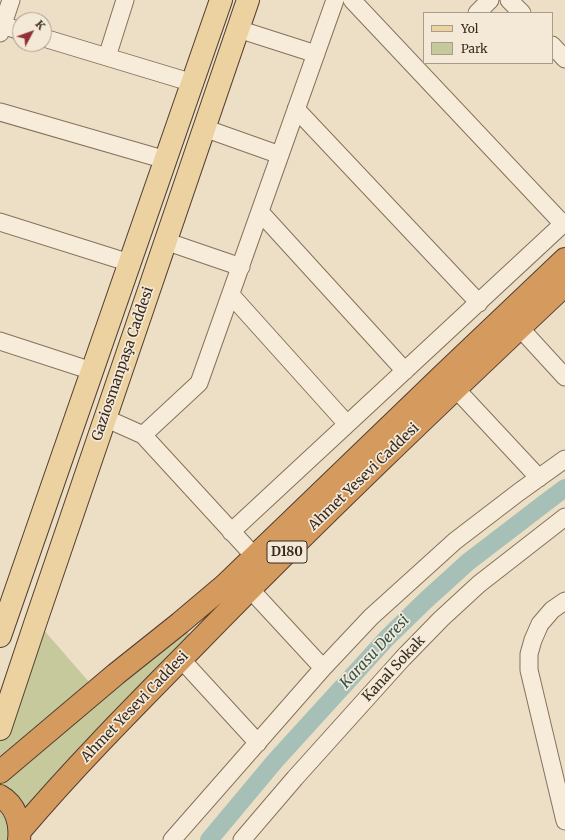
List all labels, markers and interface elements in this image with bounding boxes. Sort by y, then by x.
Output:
north arrow [12,12,52,52]
legend [423,12,553,64]
text: K [32,17,48,32]
text: Yol [461,21,478,36]
text: Park [461,41,488,56]
street label: Gaziosmanpaşa Caddesi [89,285,157,443]
street label: Ahmet Yesevi Caddesi [305,420,423,534]
road number: D180 [267,541,307,563]
water label: Karasu Deresi [337,612,413,692]
street label: Kanal Sokak [359,633,429,705]
street label: Ahmet Yesevi Caddesi [78,648,192,766]

